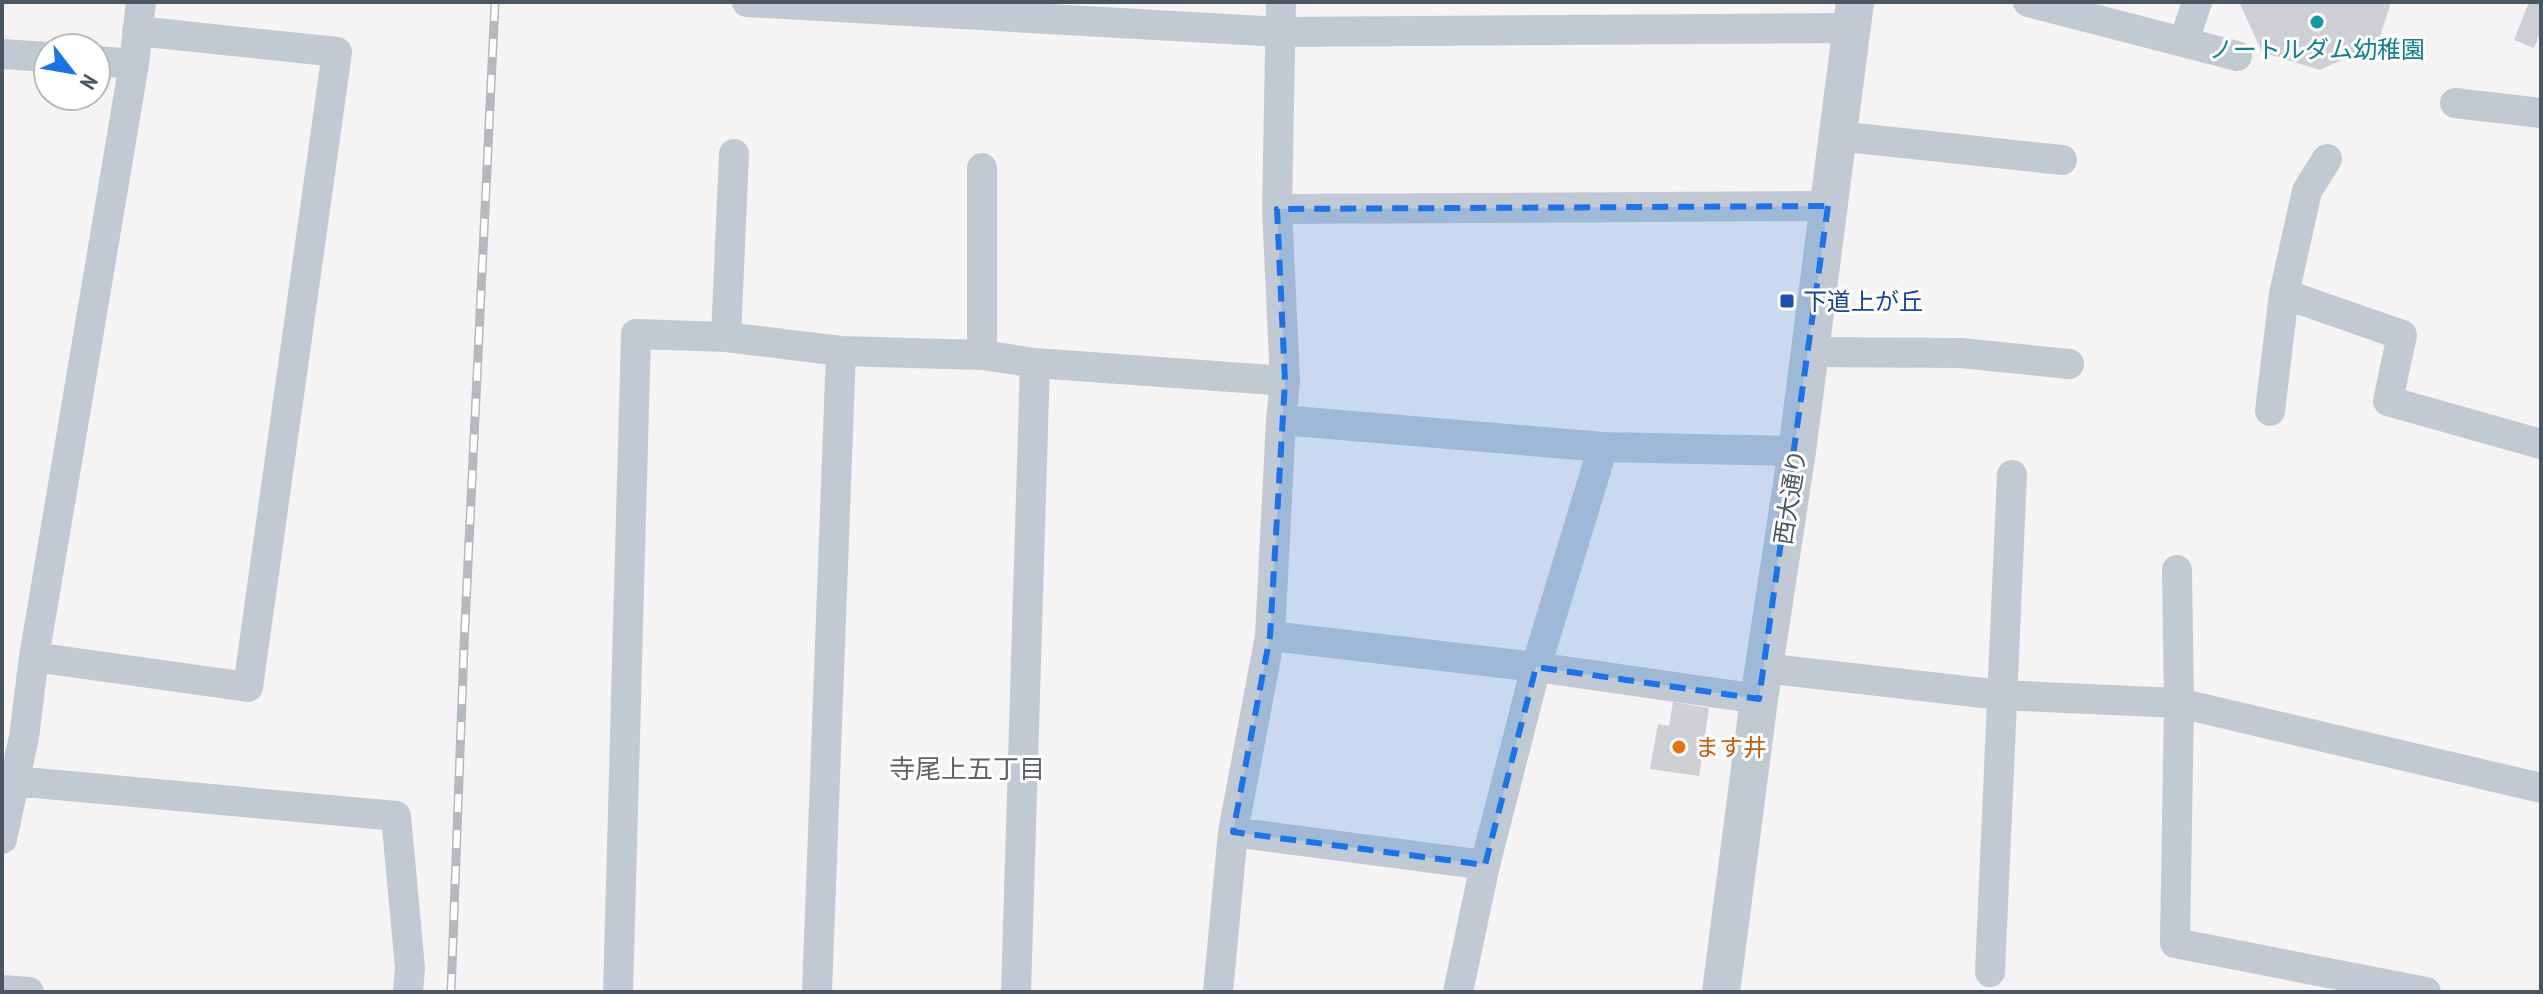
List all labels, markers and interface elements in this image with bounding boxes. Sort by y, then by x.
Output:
marker: ノートルダム幼稚園 [2308,13,2326,31]
north arrow [32,32,112,112]
place label: ノートルダム幼稚園 [2209,34,2425,65]
text: N [74,70,104,95]
place label: 下道上が丘 [1803,286,1923,317]
marker: 下道上が丘 [1778,292,1796,310]
street label: 西大通り [1767,447,1813,547]
place label: ます井 [1695,732,1767,763]
marker: ます井 [1670,738,1688,756]
district label: 寺尾上五丁目 [889,752,1045,785]

